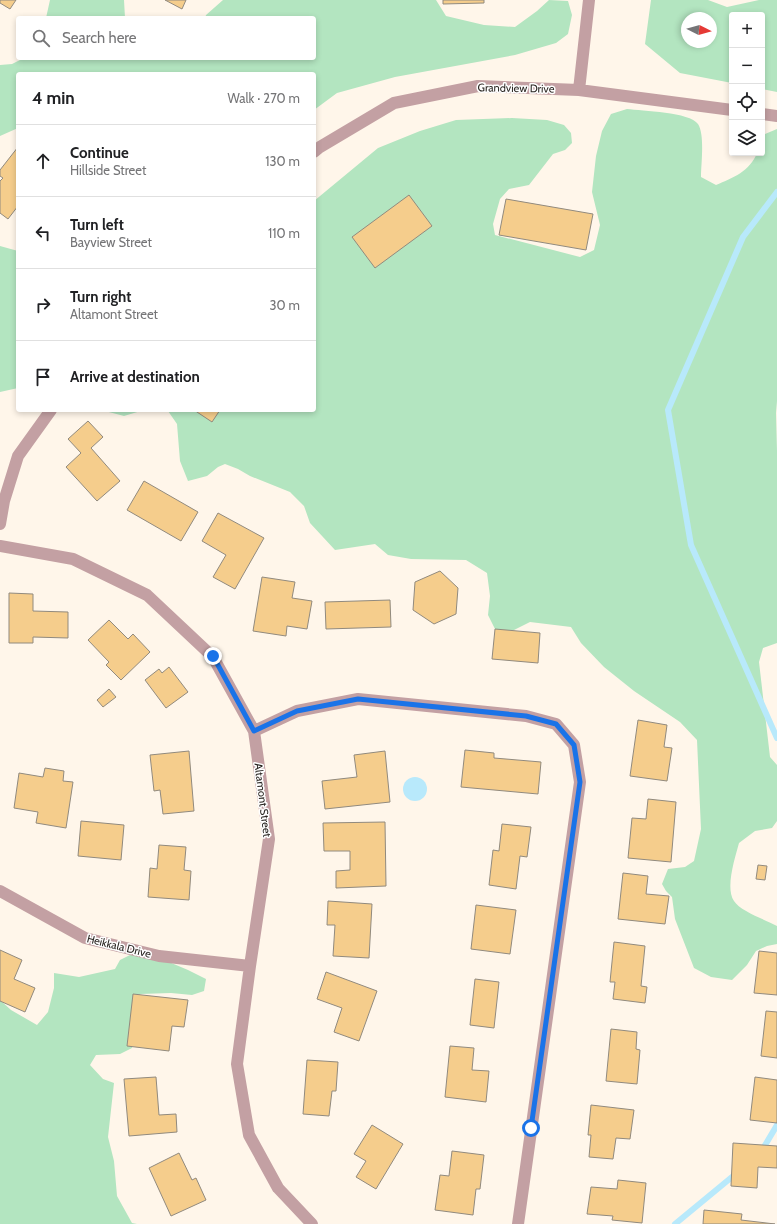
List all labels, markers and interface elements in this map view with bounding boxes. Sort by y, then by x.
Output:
north arrow [681,12,717,48]
map controls [729,12,765,156]
button: + [729,12,765,48]
search box [16,16,316,60]
icon: search [30,27,52,49]
text: Search here [62,29,137,47]
button: − [729,48,765,84]
street label: Grandview Drive [478,80,555,96]
button: locate [729,84,765,120]
text: 4 min [32,88,75,108]
text: Walk · 270 m [228,90,300,106]
button: layers [729,120,765,156]
text: Continue [70,144,129,162]
icon: ahead [32,150,54,172]
text: 130 m [265,153,300,169]
text: Hillside Street [70,162,146,178]
text: Turn left [70,216,124,234]
icon: left [32,222,54,244]
text: 110 m [268,225,300,241]
text: Bayview Street [70,234,152,250]
text: Turn right [70,288,131,306]
icon: right [32,294,54,316]
text: 30 m [270,297,300,313]
text: Altamont Street [70,306,158,322]
icon: arrive [32,366,54,388]
text: Arrive at destination [70,368,200,386]
route end [204,647,222,665]
street label: Altamont Street [252,762,275,838]
street label: Heikkala Drive [85,931,153,961]
route start [522,1119,540,1137]

